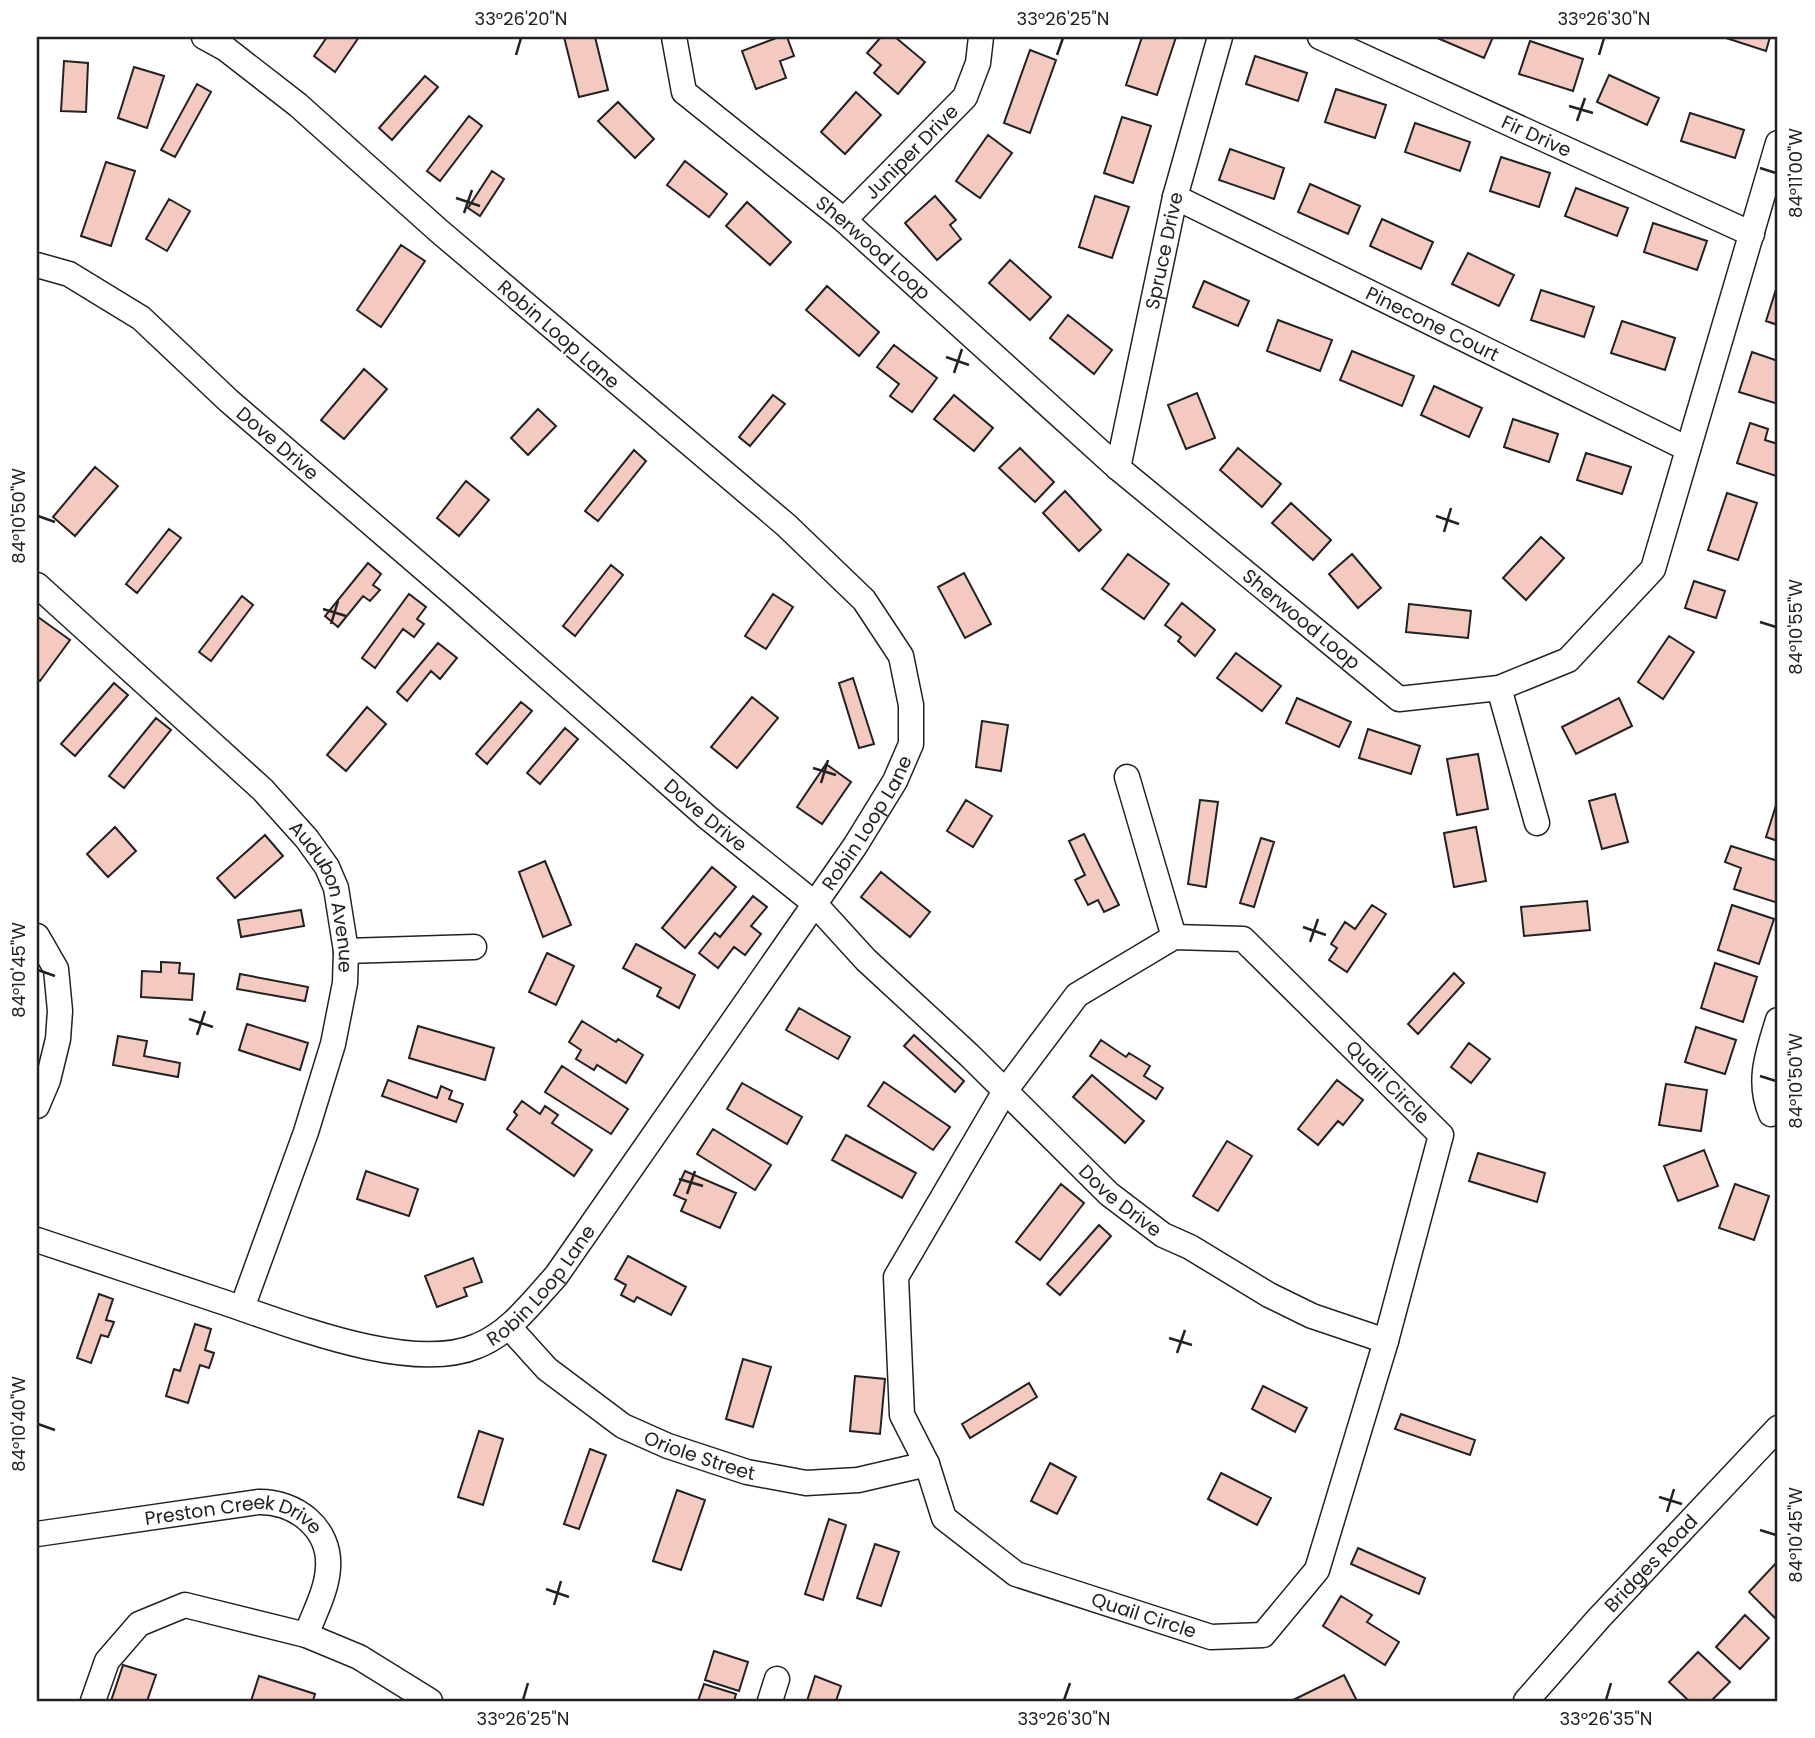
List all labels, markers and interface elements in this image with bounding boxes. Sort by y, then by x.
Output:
text: 33°26'20"N [475,6,567,31]
text: 33°26'25"N [1017,6,1109,31]
text: 33°26'30"N [1557,6,1651,31]
street label: Juniper Drive [859,98,965,205]
street label: Fir Drive [1497,109,1576,164]
text: 84°11'00"W [1783,128,1808,218]
street label: Sherwood Loop [810,190,937,306]
street label: Spruce Drive [1139,190,1190,312]
street label: Robin Loop Lane [492,274,626,395]
street label: Pinecone Court [1361,280,1504,368]
street label: Dove Drive [230,400,325,486]
text: 84°10'50"W [6,468,31,564]
street label: Sherwood Loop [1236,563,1366,676]
text: 84°10'55"W [1783,579,1808,675]
street label: Robin Loop Lane [815,751,919,896]
street label: Dove Drive [658,772,753,858]
street label: Audubon Avenue [283,815,359,973]
text: 84°10'45"W [6,922,31,1018]
text: 84°10'50"W [1783,1033,1808,1129]
street label: Quail Circle [1340,1034,1436,1130]
street label: Dove Drive [1073,1158,1167,1243]
street label: Robin Loop Lane [481,1219,602,1353]
text: 84°10'40"W [6,1376,31,1472]
street label: Oriole Street [640,1424,757,1487]
text: 84°10'45"W [1783,1487,1808,1583]
street label: Preston Creek Drive [143,1489,329,1540]
street label: Bridges Road [1598,1509,1704,1618]
street label: Quail Circle [1088,1586,1200,1645]
text: 33°26'25"N [477,1706,569,1731]
text: 33°26'30"N [1017,1706,1111,1731]
text: 33°26'35"N [1559,1706,1653,1731]

